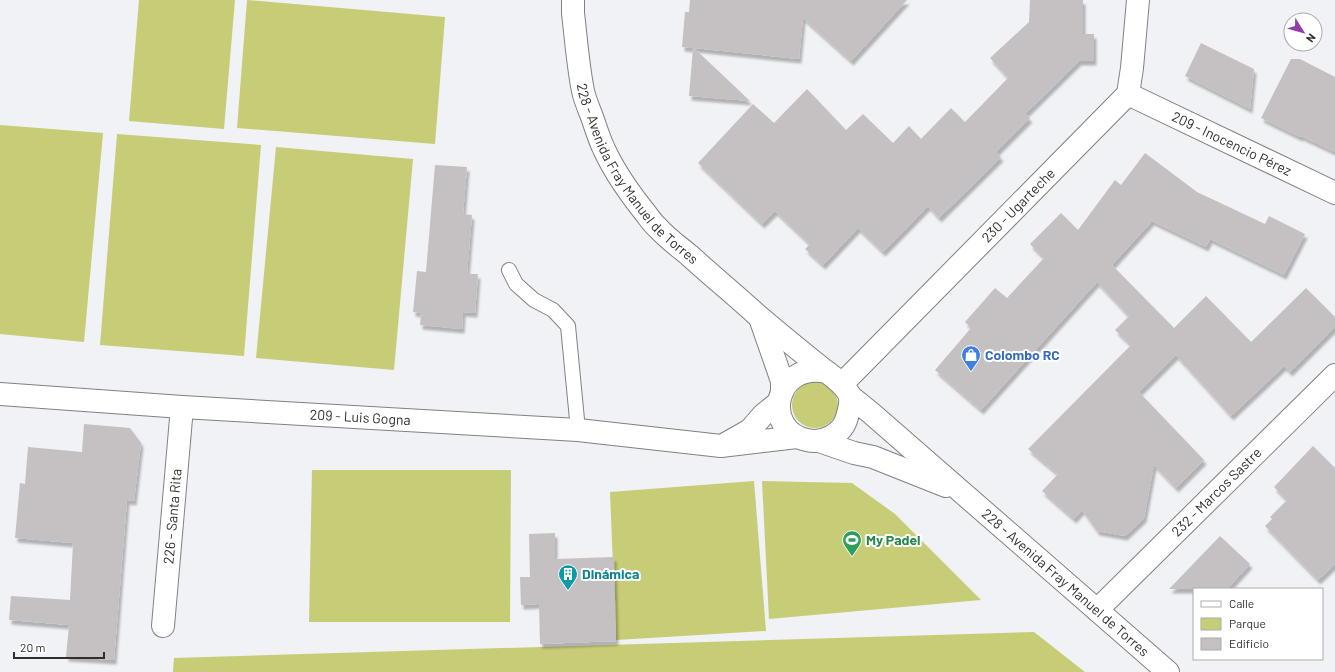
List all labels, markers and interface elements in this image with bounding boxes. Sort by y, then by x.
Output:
north arrow [1283,12,1323,52]
text: N [1304,31,1319,45]
street label: 228 - Avenida Fray Manuel de Torres [574,82,702,267]
street label: 209 - Inocencio Pérez [1169,107,1294,179]
street label: 230 - Ugarteche [978,164,1058,246]
shop icon: Colombo RC [960,344,982,372]
place label: Colombo RC [985,346,1060,363]
street label: 209 - Luis Gogna [309,405,411,428]
street label: 232 - Marcos Sastre [1168,444,1265,540]
street label: 226 - Santa Rita [159,468,185,565]
street label: 228 - Avenida Fray Manuel de Torres [979,505,1153,660]
sports icon: My Padel [841,529,863,557]
place label: My Padel [866,531,921,548]
building icon: Dinámica [557,563,579,591]
place label: Dinámica [582,565,639,582]
legend [1193,588,1323,660]
text: Calle [1229,596,1254,610]
text: Parque [1229,616,1266,630]
scale bar [14,634,104,660]
text: Edificio [1229,636,1269,650]
text: 20 m [20,640,46,654]

